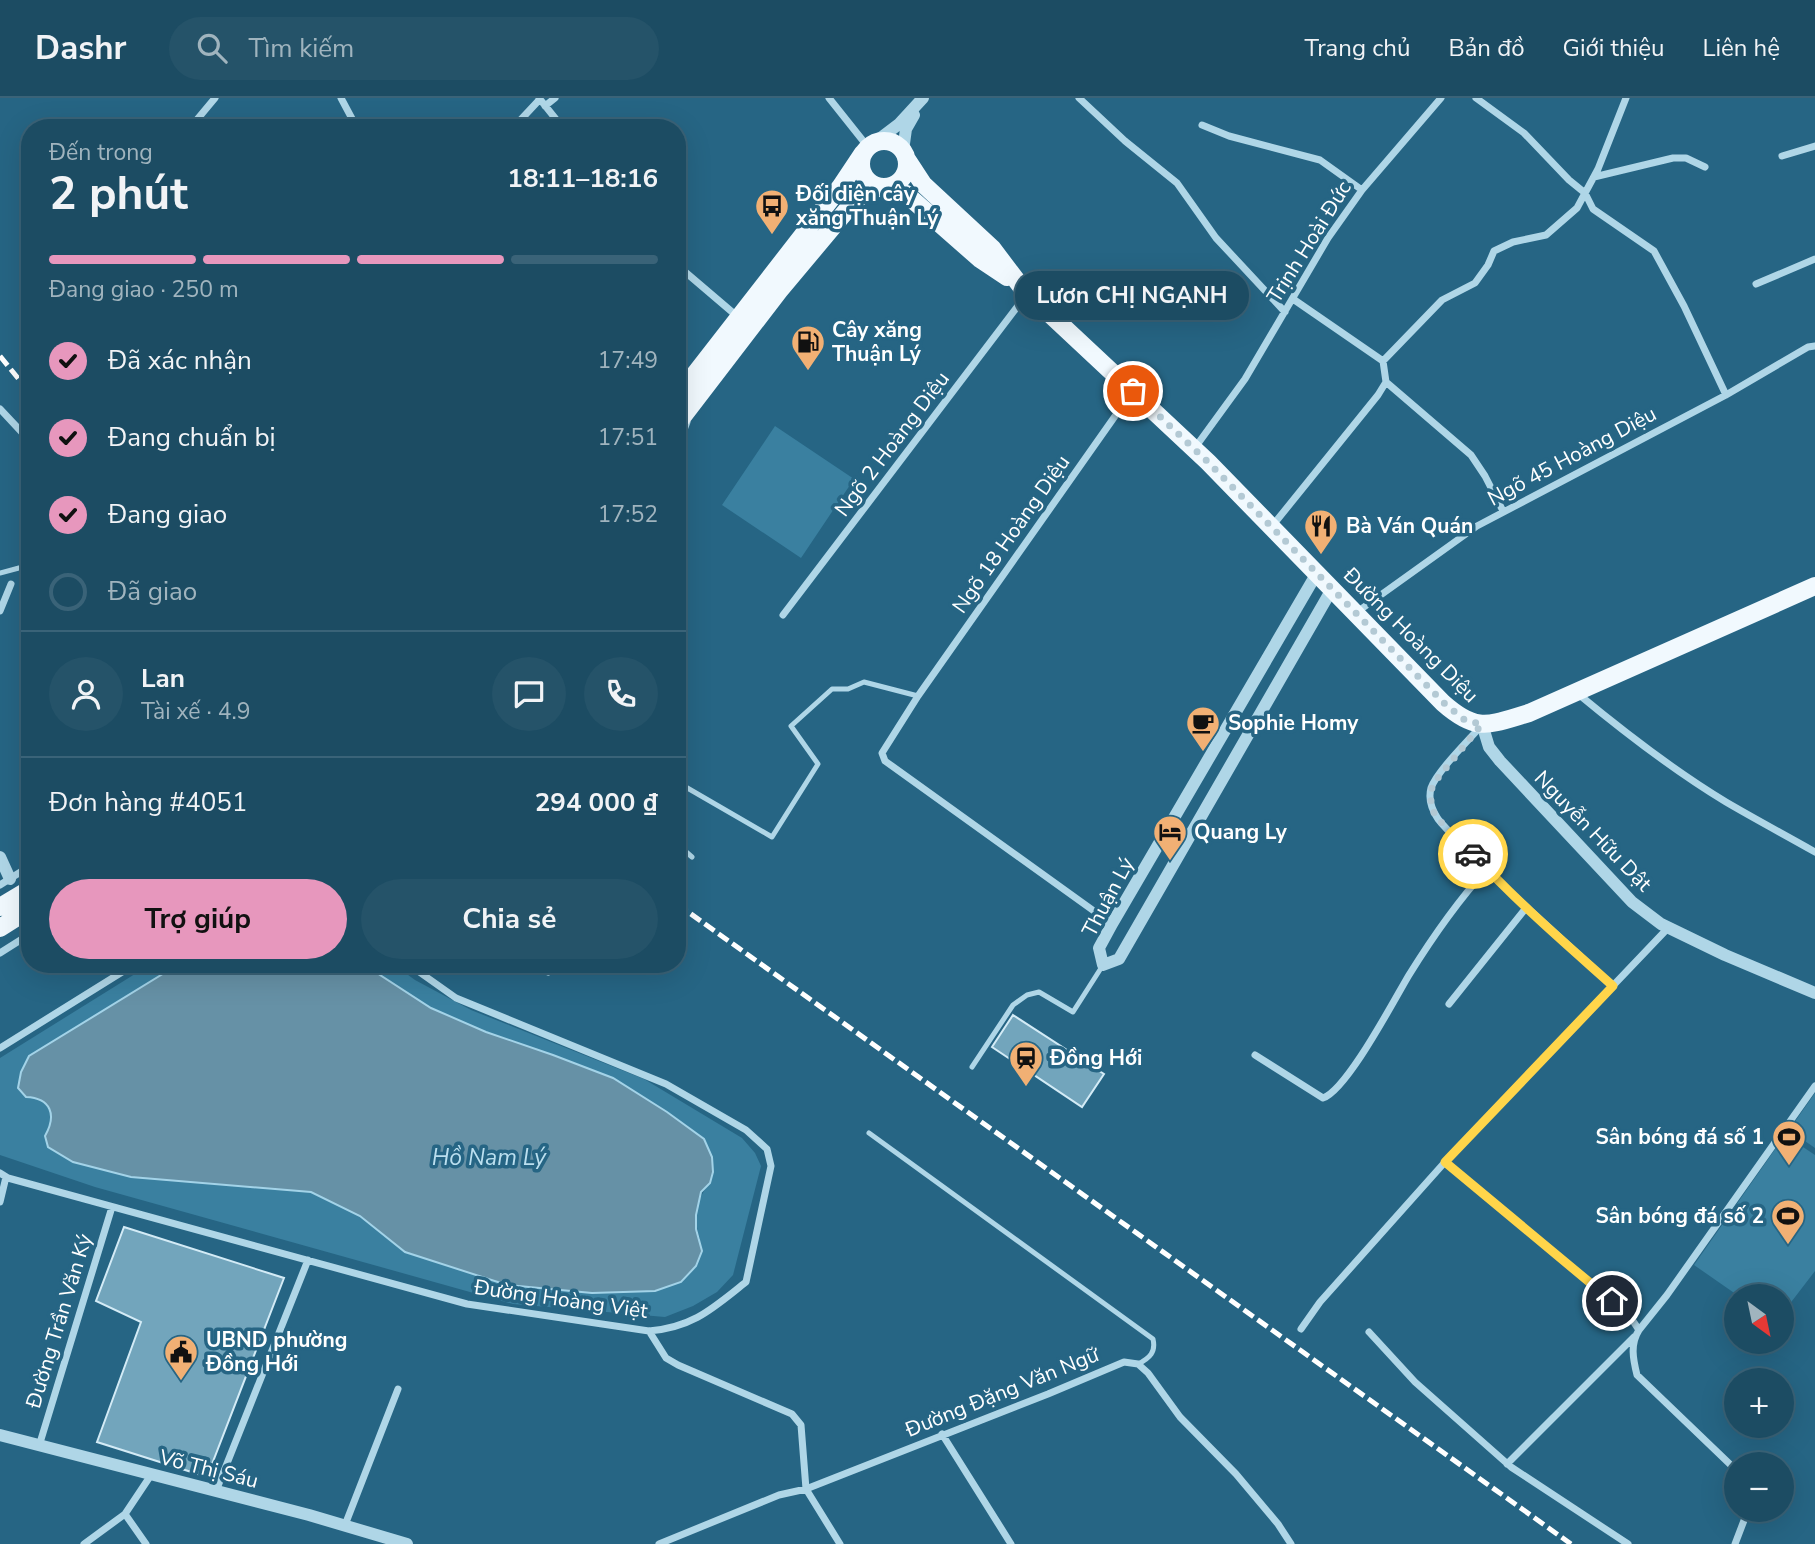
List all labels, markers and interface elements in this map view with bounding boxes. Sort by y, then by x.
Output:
search box [169,17,659,80]
text: Dashr [35,26,127,71]
icon: search [193,29,231,67]
text: Tìm kiếm [249,31,354,66]
text: Trang chủ [1305,32,1410,64]
text: Bản đồ [1448,32,1525,64]
text: Giới thiệu [1563,32,1664,64]
text: Liên hệ [1702,32,1780,64]
text: Đến trong [49,137,153,168]
text: 18:11–18:16 [507,161,658,196]
text: 2 phút [49,162,188,225]
street label: Trịnh Hoài Đức [1260,175,1358,308]
place label: Đối diện cây xăng Thuận Lý [795,180,939,232]
bus stop icon: Đối diện cây xăng Thuận Lý [753,187,791,236]
callout: Lươn CHỊ NGẠNH [1016,272,1250,321]
text: Đang giao · 250 m [49,274,239,305]
text: Lươn CHỊ NGẠNH [1036,280,1228,311]
place label: Cây xăng Thuận Lý [832,316,922,368]
fuel station icon: Cây xăng Thuận Lý [789,323,827,372]
icon: check [49,342,87,380]
text: Đã xác nhận [108,343,252,378]
text: 17:49 [598,345,658,376]
pin [1103,361,1163,421]
street label: Ngõ 2 Hoàng Diệu [828,366,956,522]
icon: bag [1114,372,1152,410]
street label: Ngõ 45 Hoàng Diệu [1483,400,1661,512]
icon: check [49,419,87,457]
text: Đang chuẩn bị [108,420,276,455]
text: 17:51 [598,422,658,453]
street label: Ngõ 18 Hoàng Diệu [946,449,1076,619]
icon: check [49,496,87,534]
text: Đang giao [108,497,227,532]
text: 17:52 [598,499,658,530]
restaurant icon: Bà Ván Quán [1302,507,1340,556]
place label: Bà Ván Quán [1346,512,1473,540]
street label: Đường Hoàng Diệu [1337,561,1485,709]
text: Đã giao [108,574,197,609]
button: person [49,657,123,731]
button: chat [492,657,566,731]
button: phone [584,657,658,731]
text: Lan [141,661,185,696]
text: Tài xế · 4.9 [141,696,250,727]
cafe icon: Sophie Homy [1184,704,1222,753]
place label: Sophie Homy [1228,709,1359,737]
street label: Nguyễn Hữu Dật [1528,765,1658,898]
text: Đơn hàng #4051 [49,785,247,820]
text: 294 000 ₫ [535,785,658,820]
hotel icon: Quang Ly [1151,813,1189,862]
place label: Quang Ly [1194,818,1288,846]
courier [1438,819,1508,889]
icon: car [1454,835,1492,873]
street label: Thuận Lý [1075,852,1141,942]
button: Trợ giúp [49,879,347,959]
button: Chia sẻ [361,879,658,959]
station icon: Đồng Hới [1007,1039,1045,1088]
place label: Đồng Hới [1049,1044,1142,1072]
sports icon: Sân bóng đá số 1 [1770,1118,1808,1167]
place label: Sân bóng đá số 1 [1596,1123,1764,1151]
water label: Hồ Nam Lý [432,1142,547,1173]
sports icon: Sân bóng đá số 2 [1769,1197,1807,1246]
place label: Sân bóng đá số 2 [1596,1202,1764,1230]
street label: Đường Trần Văn Ký [19,1230,99,1412]
pin [1582,1271,1642,1331]
street label: Đường Hoàng Việt [471,1273,650,1325]
icon: home [1593,1282,1631,1320]
north arrow [1724,1284,1794,1354]
map controls [1724,1284,1794,1522]
place label: UBND phường Đồng Hới [205,1326,347,1378]
public building icon: UBND phường Đồng Hới [162,1333,200,1382]
street label: Đường Đặng Văn Ngữ [900,1340,1104,1444]
button: + [1724,1368,1794,1438]
street label: Võ Thị Sáu [156,1443,261,1495]
button: − [1724,1452,1794,1522]

